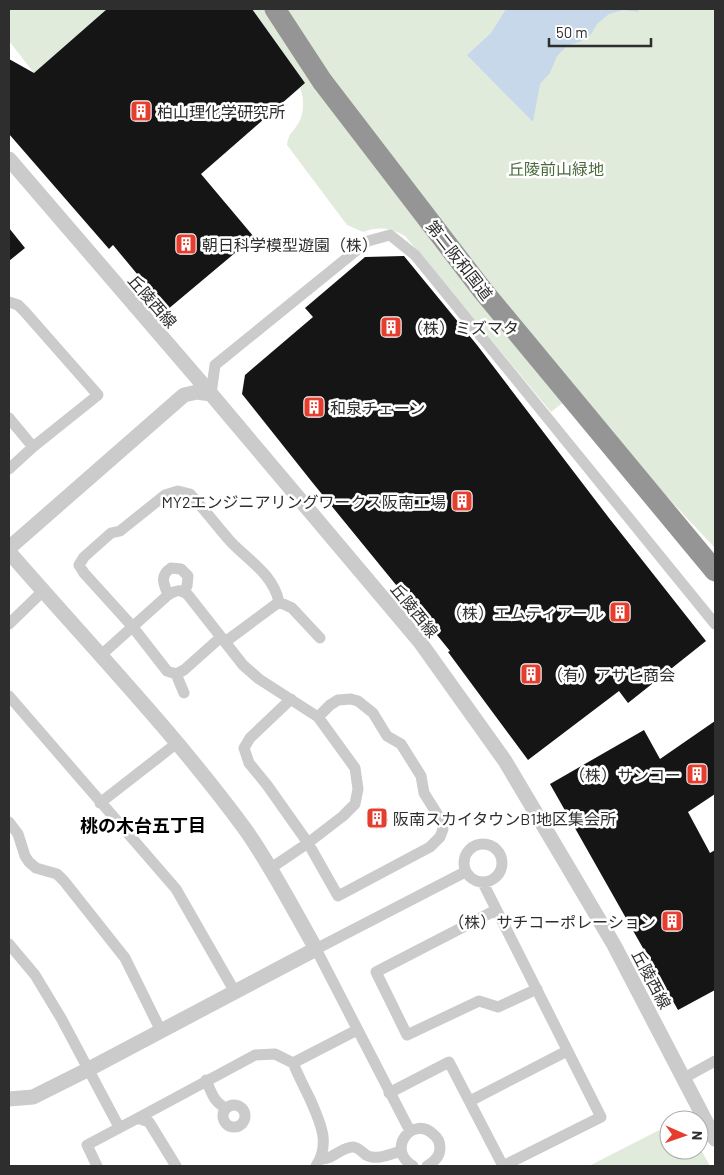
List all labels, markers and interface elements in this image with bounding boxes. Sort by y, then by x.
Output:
scale bar [549,15,652,47]
text: 50 m [556,23,588,41]
building icon: 柏山理化学研究所 [129,99,153,123]
place label: 柏山理化学研究所 [157,102,285,121]
park label: 丘陵前山緑地 [508,159,604,178]
street label: 第二阪和国道 [423,216,497,304]
building icon: 朝日科学模型遊園（株） [174,232,198,256]
place label: 朝日科学模型遊園（株） [202,235,378,254]
street label: 丘陵西線 [125,271,181,331]
building icon: （株）ミズマタ [379,315,403,339]
place label: （株）ミズマタ [407,318,519,337]
building icon: 和泉チェーン [302,395,326,419]
place label: 和泉チェーン [330,398,425,417]
building icon: MY2エンジニアリングワークス阪南工場 [450,489,474,513]
place label: MY2エンジニアリングワークス阪南工場 [161,492,446,511]
street label: 丘陵西線 [387,579,443,641]
building icon: （株）エムティアール [608,600,632,624]
place label: （株）エムティアール [446,603,604,622]
building icon: （有）アサヒ商会 [519,662,543,686]
place label: （有）アサヒ商会 [547,665,675,684]
building icon: （株）サンコー [685,762,709,786]
place label: （株）サンコー [569,765,681,784]
building icon: 阪南スカイタウンB1地区集会所 [365,806,389,830]
place label: 阪南スカイタウンB1地区集会所 [393,809,616,828]
district label: 桃の木台五丁目 [80,814,206,836]
building icon: （株）サチコーポレーション [660,909,684,933]
place label: （株）サチコーポレーション [448,912,656,931]
street label: 丘陵西線 [629,946,675,1012]
north arrow [659,1110,709,1160]
text: N [689,1131,706,1140]

